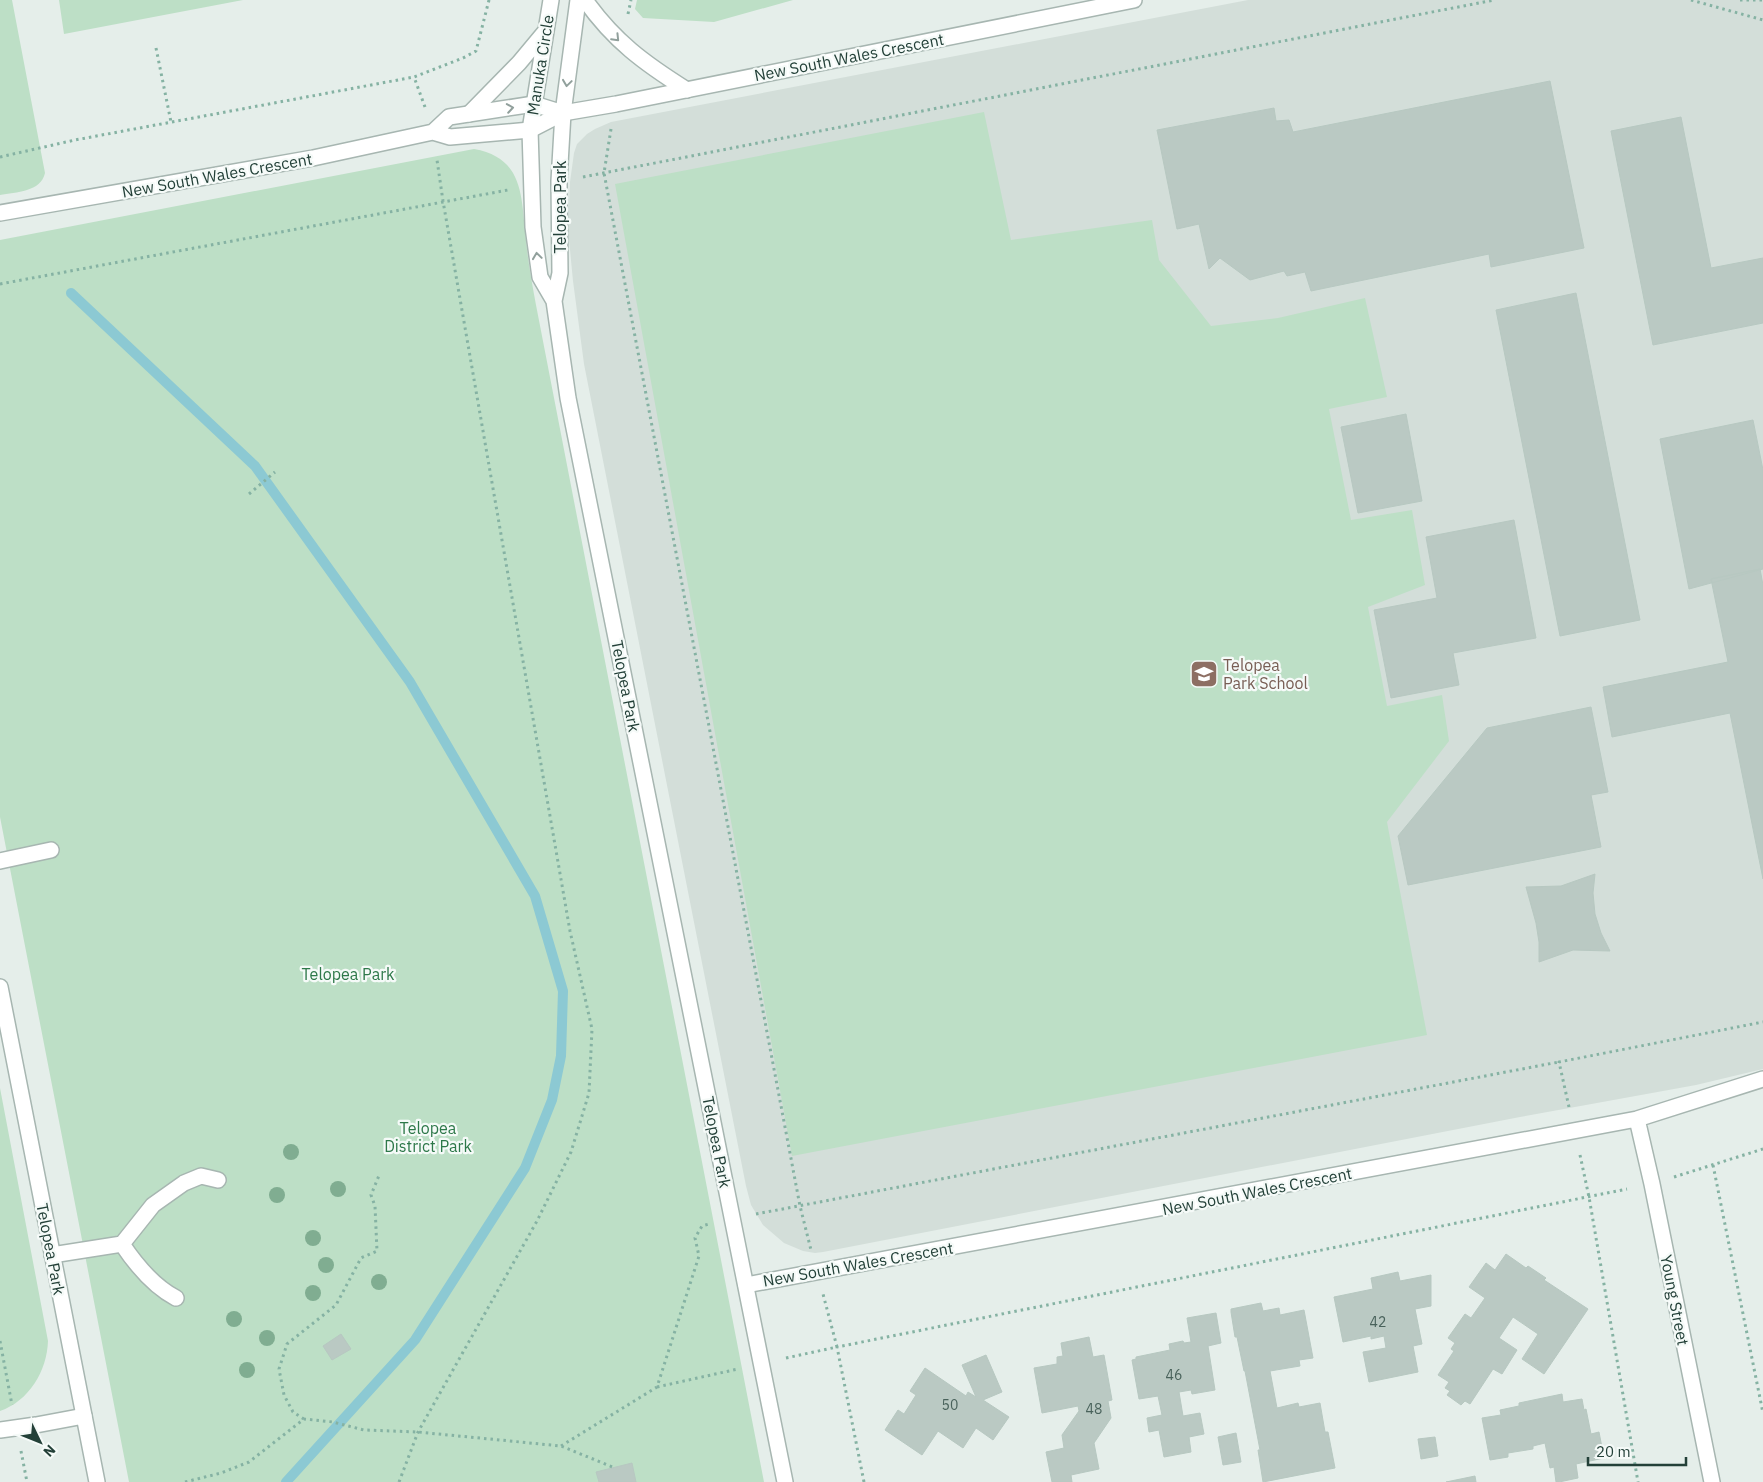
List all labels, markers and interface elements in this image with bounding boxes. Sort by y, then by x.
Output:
street label: Manuka Circle [522,13,558,117]
street label: New South Wales Crescent [752,29,946,85]
one-way arrow [610,32,619,41]
one-way arrow [562,79,573,87]
one-way arrow [506,103,514,113]
street label: New South Wales Crescent [120,148,314,202]
street label: Telopea Park [550,160,570,253]
one-way arrow [532,252,543,260]
street label: Telopea Park [607,638,645,734]
place label: Telopea Park School [1223,655,1308,693]
school or university icon: Telopea Park School [1189,659,1219,689]
park label: Telopea Park [302,964,395,984]
street label: Telopea Park [698,1094,736,1190]
park label: Telopea District Park [384,1118,472,1156]
street label: New South Wales Crescent [1160,1163,1354,1219]
street label: Telopea Park [32,1201,70,1297]
street label: New South Wales Crescent [761,1237,955,1291]
street label: Young Street [1656,1253,1694,1347]
house number: 42 [1370,1313,1386,1331]
house number: 46 [1166,1366,1182,1384]
house number: 50 [942,1396,958,1414]
house number: 48 [1086,1400,1102,1418]
north arrow [15,1417,65,1467]
scale bar [1588,1434,1686,1466]
text: N [39,1441,60,1461]
text: 20 m [1596,1442,1631,1461]

